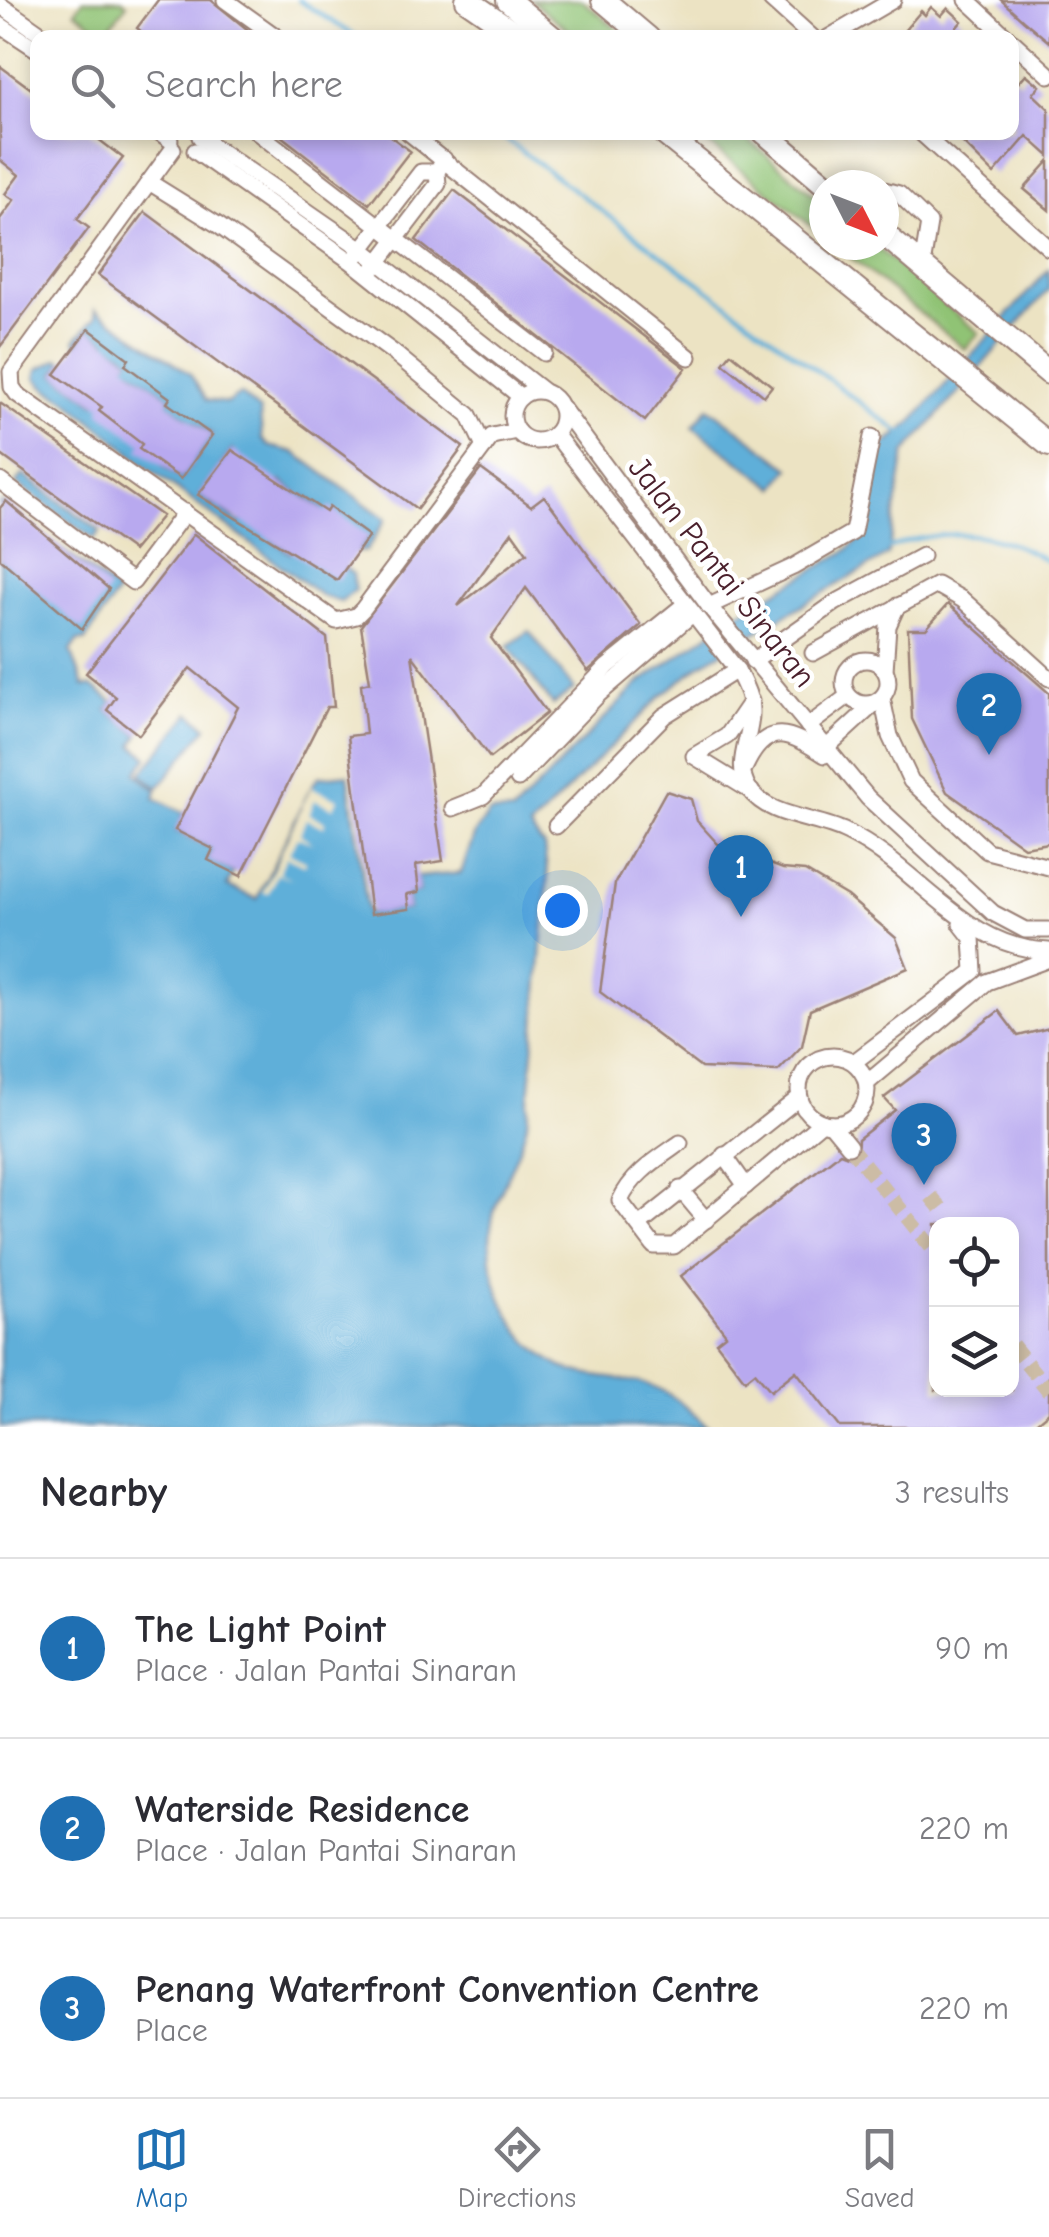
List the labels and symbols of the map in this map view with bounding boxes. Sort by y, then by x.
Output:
north arrow [809,170,899,260]
street label: Jalan Pantai Sinaran [621,450,823,694]
pin: 2 [956,672,1022,755]
pin: 1 [708,834,774,917]
your location [537,885,588,936]
pin: 3 [892,1102,956,1185]

